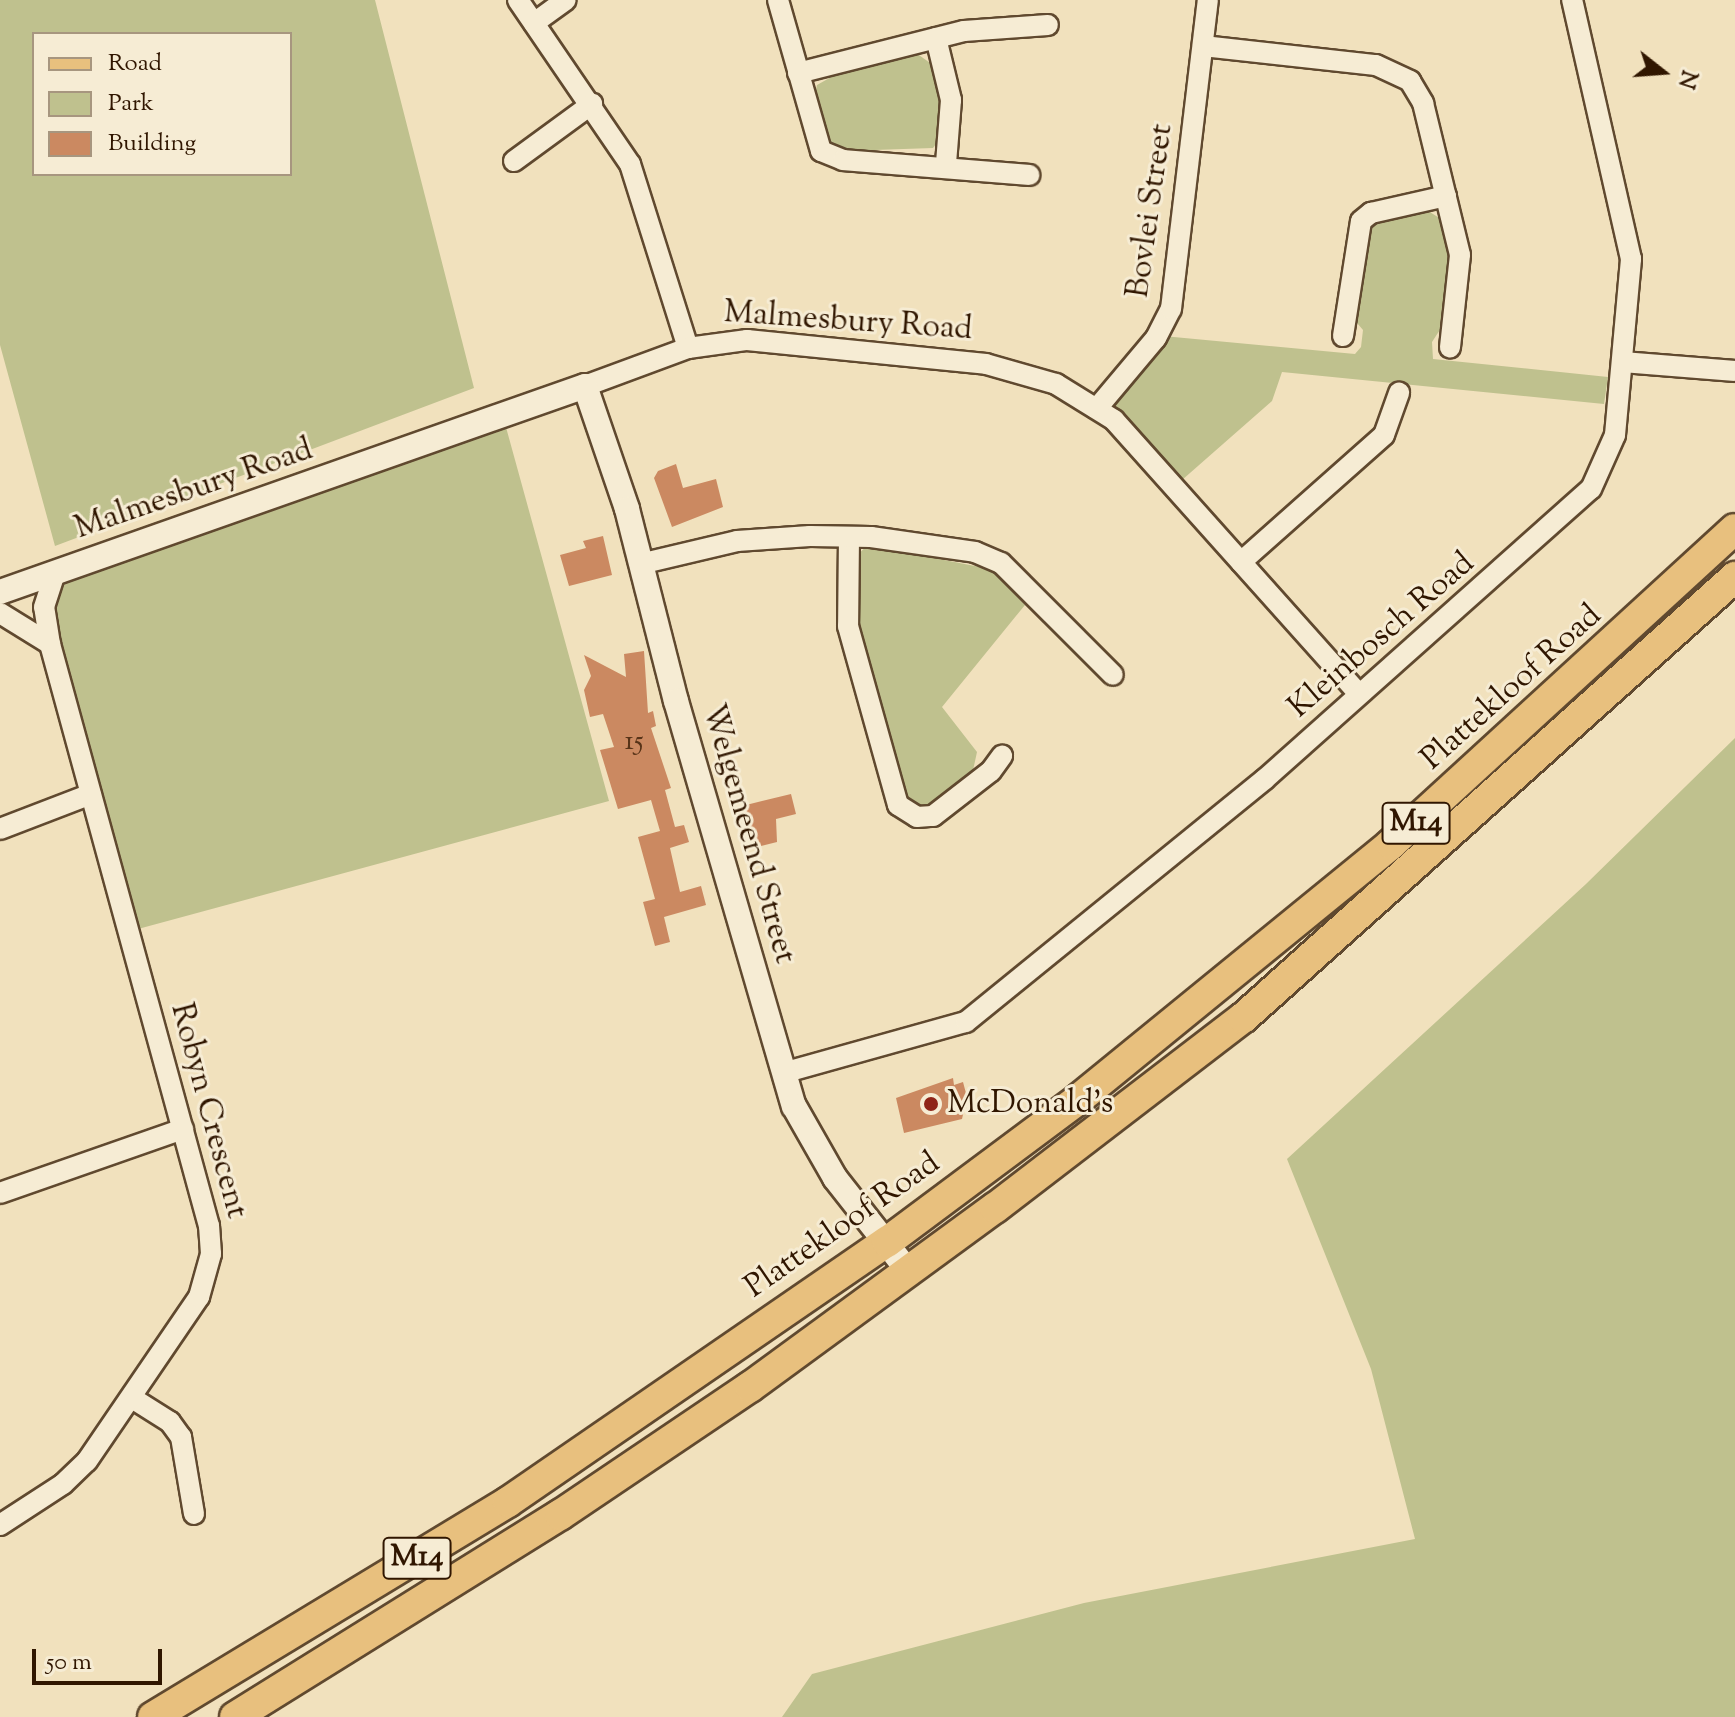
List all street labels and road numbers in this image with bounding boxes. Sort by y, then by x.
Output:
street label: Bovlei Street [1120,122,1182,300]
street label: Malmesbury Road [722,294,974,350]
street label: Malmesbury Road [70,431,318,549]
street label: Kleinbosch Road [1281,545,1483,727]
street label: Plattekloof Road [1414,597,1610,779]
street label: Welgemeend Street [693,700,803,968]
road number: M14 [1380,797,1452,849]
street label: Robyn Crescent [161,999,255,1223]
street label: Plattekloof Road [738,1145,948,1307]
road number: M14 [381,1532,453,1584]

